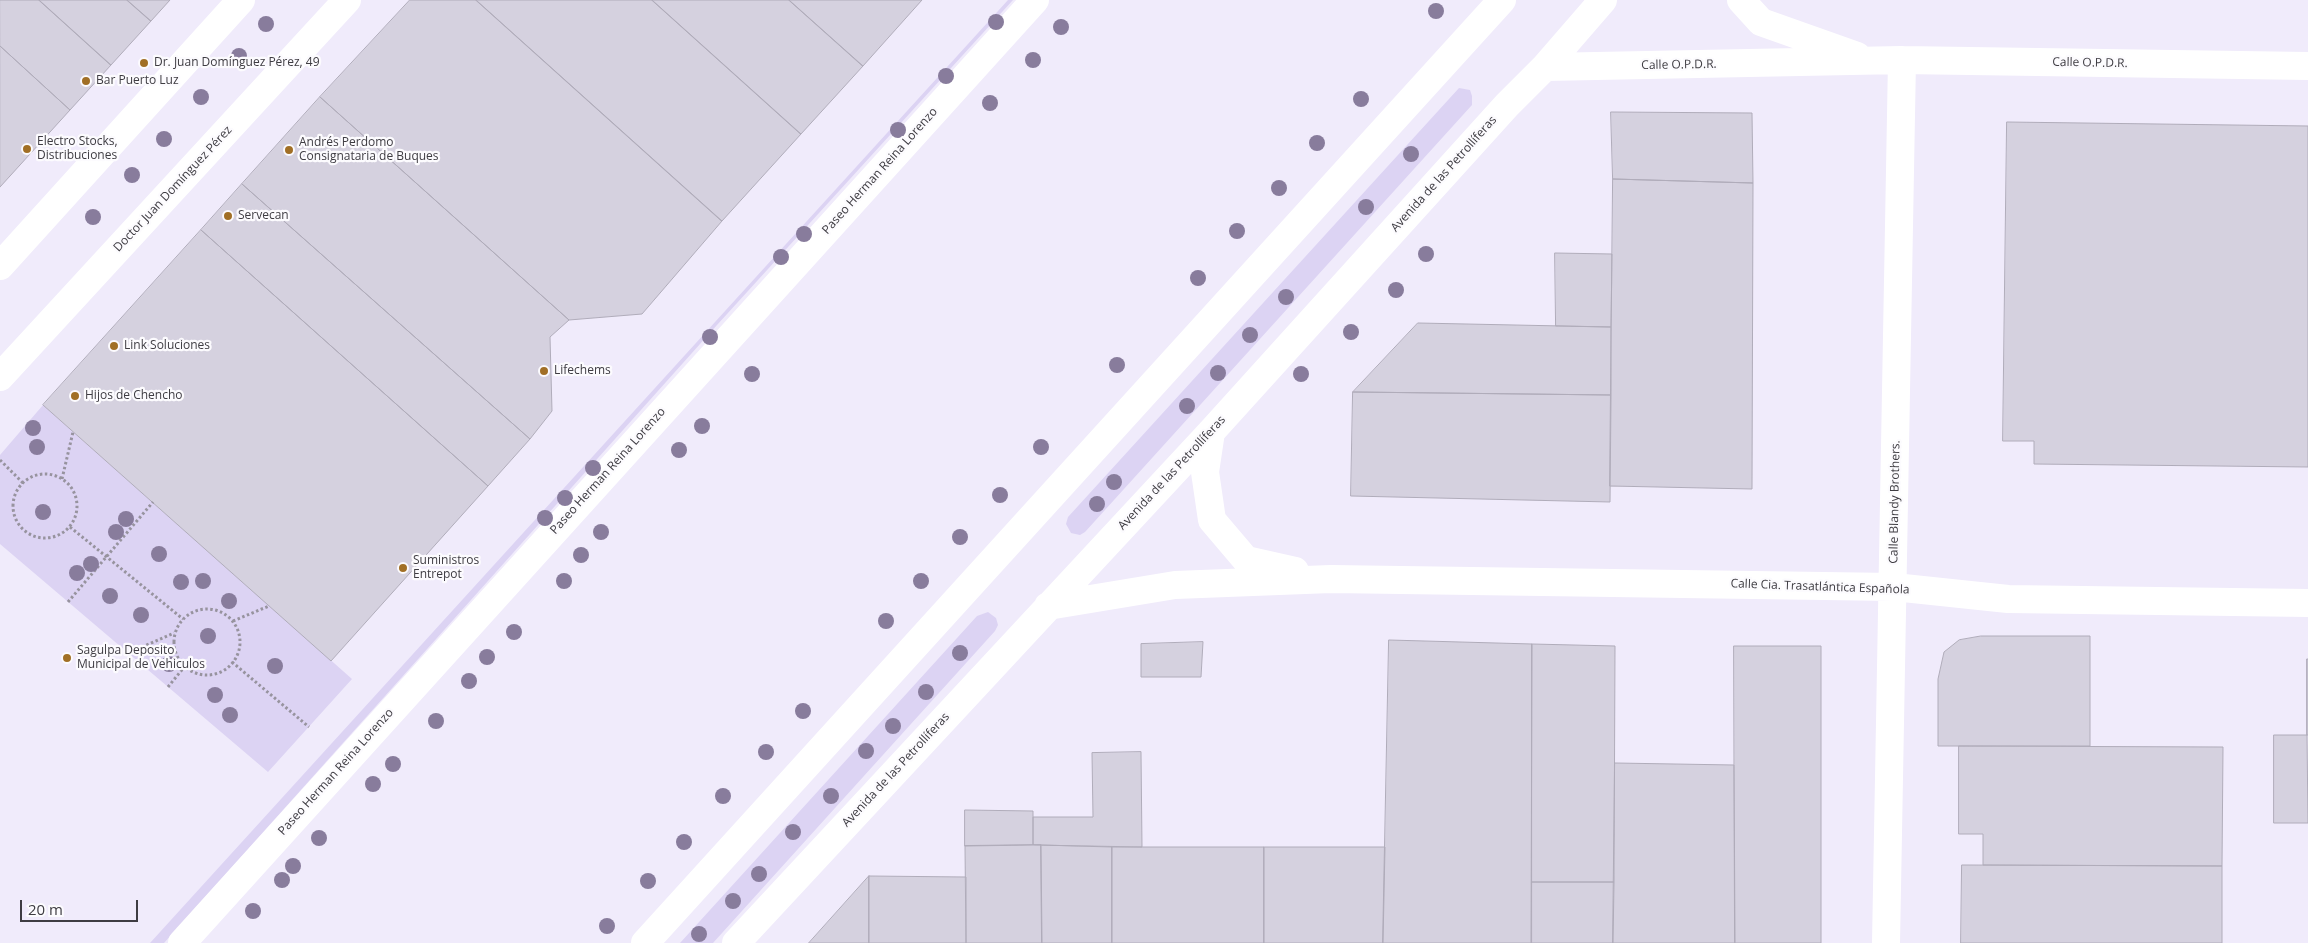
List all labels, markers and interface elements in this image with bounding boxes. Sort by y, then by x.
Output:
street label: Calle O.P.D.R. [2052,55,2128,71]
place label: Dr. Juan Domínguez Pérez, 49 [154,56,320,70]
marker: Dr. Juan Domínguez Pérez, 49 [138,57,150,69]
street label: Calle O.P.D.R. [1641,57,1717,73]
place label: Bar Puerto Luz [96,74,179,88]
marker: Bar Puerto Luz [80,75,92,87]
street label: Paseo Herman Reina Lorenzo [819,105,941,237]
street label: Avenida de las Petrollíferas [1388,113,1500,235]
street label: Doctor Juan Domínguez Pérez [111,123,235,255]
place label: Electro Stocks, Distribuciones [37,135,118,163]
place label: Andrés Perdomo Consignataria de Buques [299,136,439,164]
marker: Electro Stocks, Distribuciones [21,143,33,155]
marker: Andrés Perdomo Consignataria de Buques [283,144,295,156]
place label: Servecan [238,209,289,223]
marker: Servecan [222,210,234,222]
place label: Link Soluciones [124,339,210,353]
marker: Link Soluciones [108,340,120,352]
place label: Lifechems [554,364,611,378]
marker: Lifechems [538,365,550,377]
place label: Hijos de Chencho [85,389,182,403]
marker: Hijos de Chencho [69,390,81,402]
street label: Paseo Herman Reina Lorenzo [547,405,669,537]
street label: Avenida de las Petrollíferas [1115,413,1229,533]
street label: Calle Blandy Brothers. [1887,440,1903,564]
place label: Suministros Entrepot [413,554,479,582]
marker: Suministros Entrepot [397,562,409,574]
street label: Calle Cia. Trasatlántica Española [1730,577,1910,597]
place label: Sagulpa Deposito Municipal de Vehiculos [77,644,205,672]
marker: Sagulpa Deposito Municipal de Vehiculos [61,652,73,664]
street label: Paseo Herman Reina Lorenzo [275,706,397,838]
street label: Avenida de las Petrollíferas [839,710,953,830]
scale bar [22,890,140,922]
text: 20 m [28,899,63,919]

